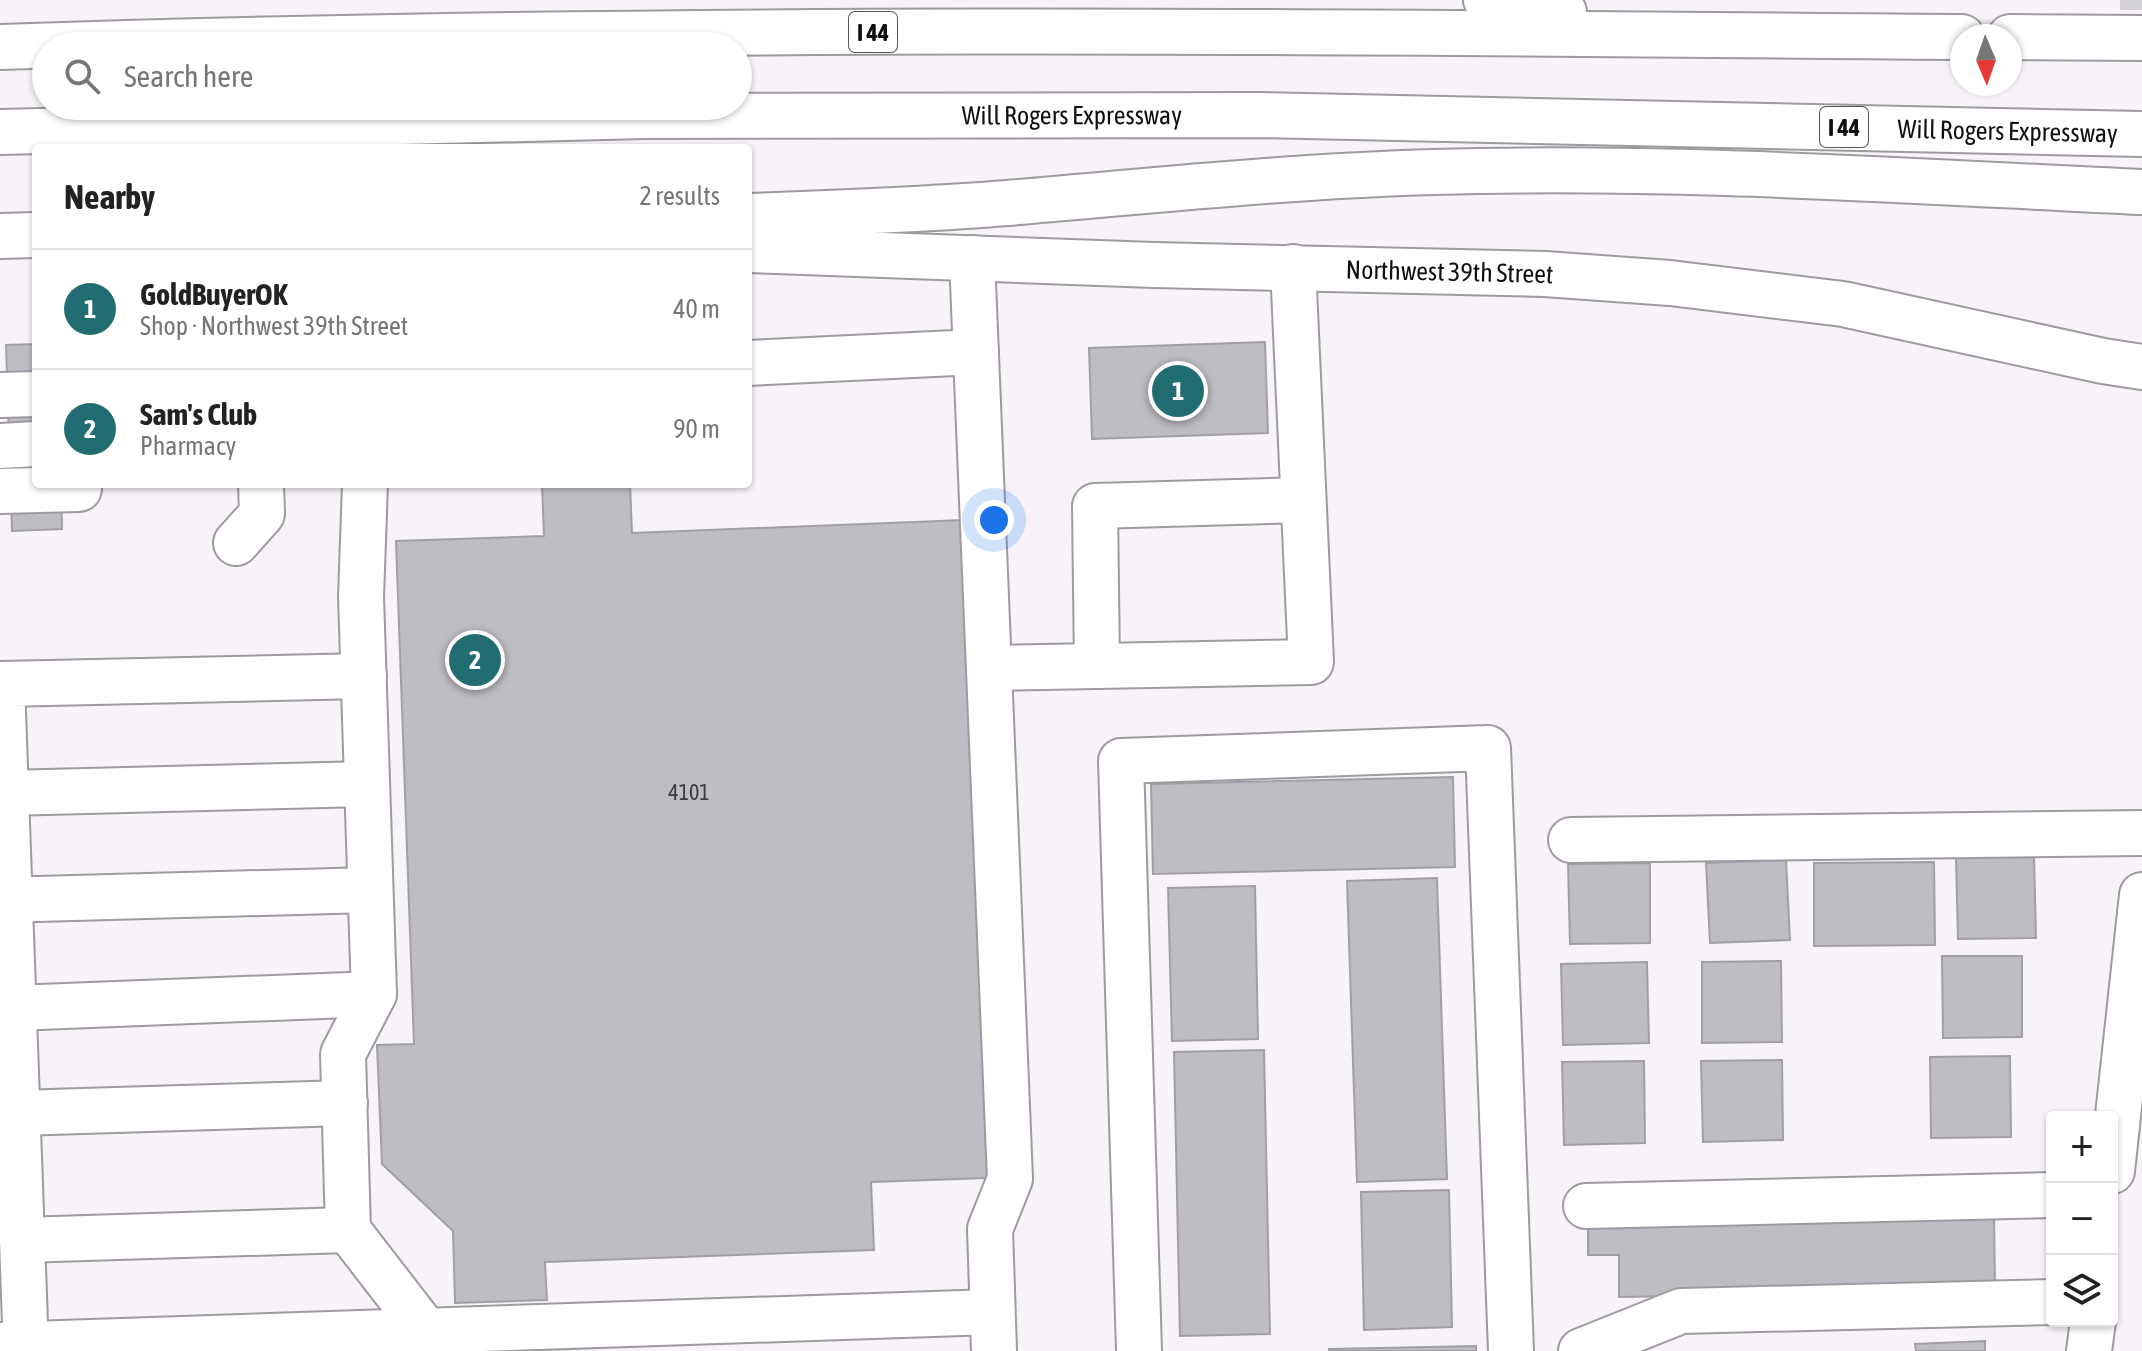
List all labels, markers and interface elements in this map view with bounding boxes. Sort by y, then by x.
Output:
road number: I 44 [849,12,897,52]
north arrow [1950,24,2022,96]
search box [32,32,752,120]
icon: search [60,54,104,98]
text: Search here [124,59,253,93]
street label: Will Rogers Expressway [962,100,1182,130]
road number: I 44 [1820,107,1868,147]
street label: Will Rogers Expressway [1897,114,2118,148]
text: Nearby [64,177,155,216]
text: 2 results [639,181,720,211]
street label: Northwest 39th Street [1345,254,1555,290]
text: GoldBuyerOK [140,277,287,311]
text: 1 [84,294,96,324]
text: 40 m [673,294,720,324]
text: Shop · Northwest 39th Street [140,311,408,341]
pin: 1 [1152,361,1204,421]
text: Sam's Club [140,397,257,431]
text: 2 [84,414,96,444]
text: 90 m [673,414,720,444]
text: Pharmacy [140,431,236,461]
your location [974,500,1014,540]
pin: 2 [449,630,501,690]
house number: 4101 [668,779,710,805]
map controls [2046,1111,2118,1327]
button: + [2046,1111,2118,1183]
button: − [2046,1183,2118,1255]
button: layers [2046,1255,2118,1327]

